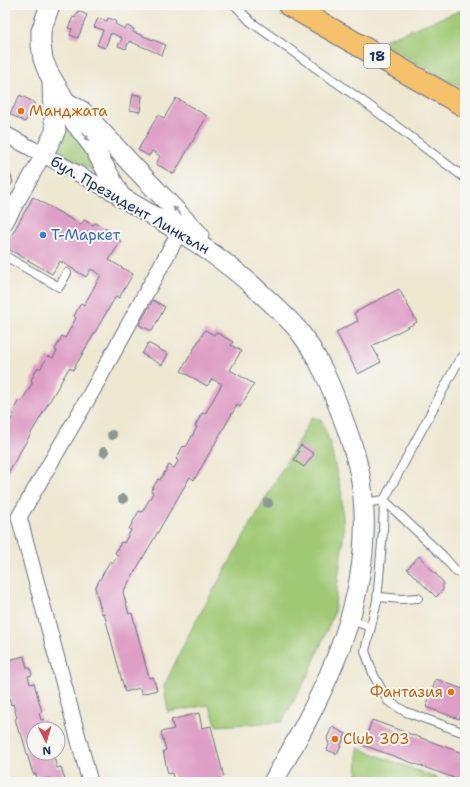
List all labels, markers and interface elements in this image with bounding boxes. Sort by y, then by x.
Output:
road number: 18 [364,44,390,68]
place label: Манджата [29,101,108,121]
marker: Манджата [16,106,26,116]
one-way arrow [81,131,89,141]
street label: бул. Президент Линкълн [47,151,213,259]
one-way arrow [173,207,182,216]
place label: Т-Маркет [51,225,121,245]
marker: Т-Маркет [38,230,48,240]
place label: Фантазия [370,682,443,702]
marker: Фантазия [446,687,456,697]
north arrow [26,721,66,761]
place label: Club 303 [343,729,409,749]
marker: Club 303 [330,734,340,744]
text: N [42,743,52,758]

